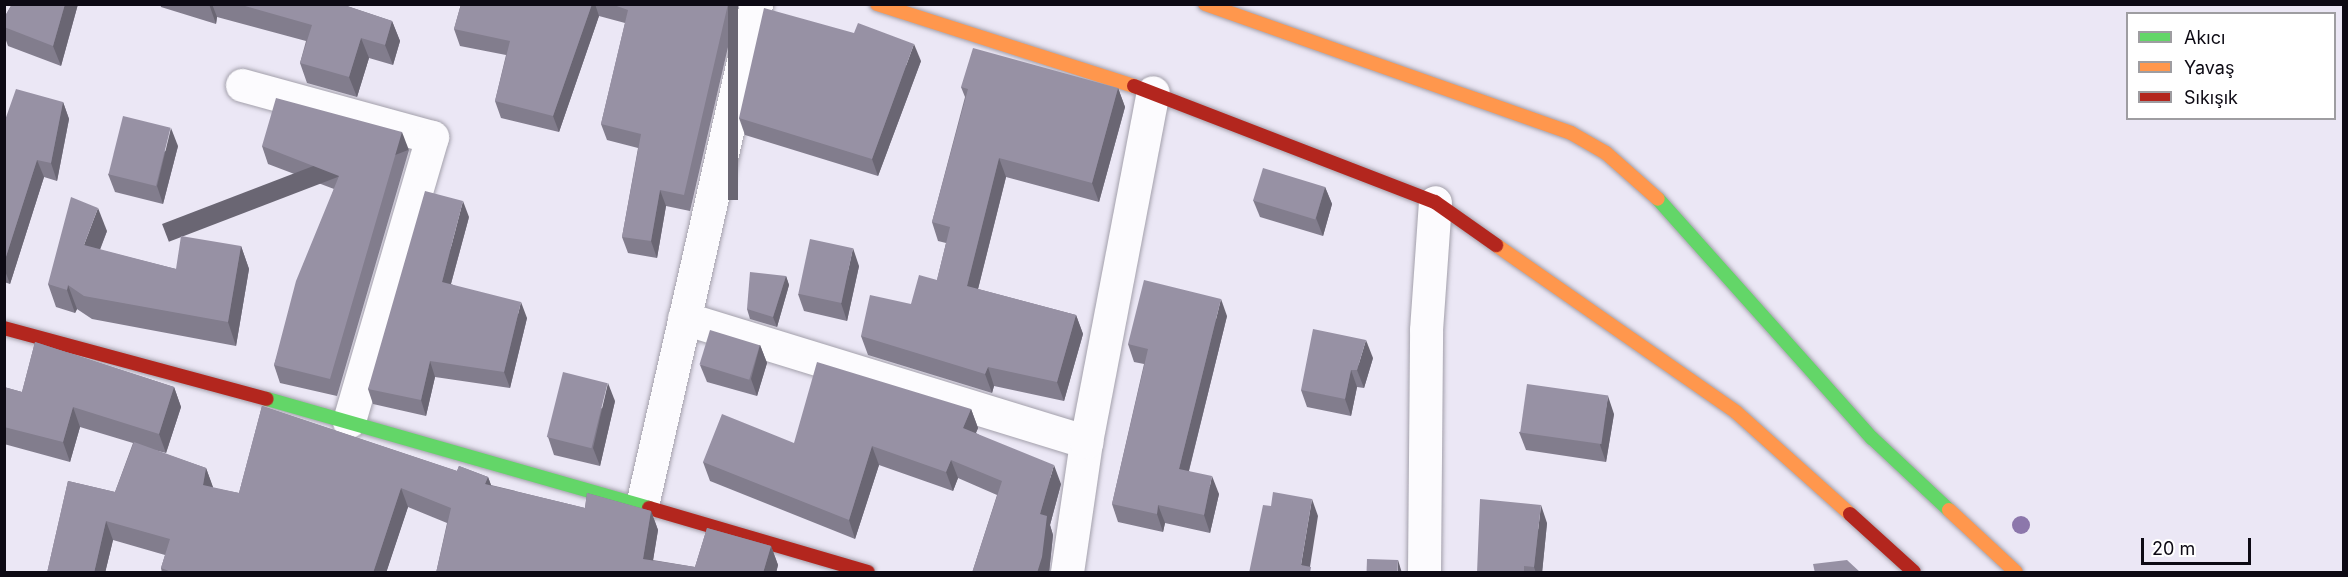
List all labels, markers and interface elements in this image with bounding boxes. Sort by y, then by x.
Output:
legend [2126,12,2336,120]
text: Akıcı [2184,27,2225,48]
text: Yavaş [2184,57,2234,78]
text: Sıkışık [2184,87,2238,108]
scale bar [2144,526,2254,564]
text: 20 m [2152,538,2195,559]

